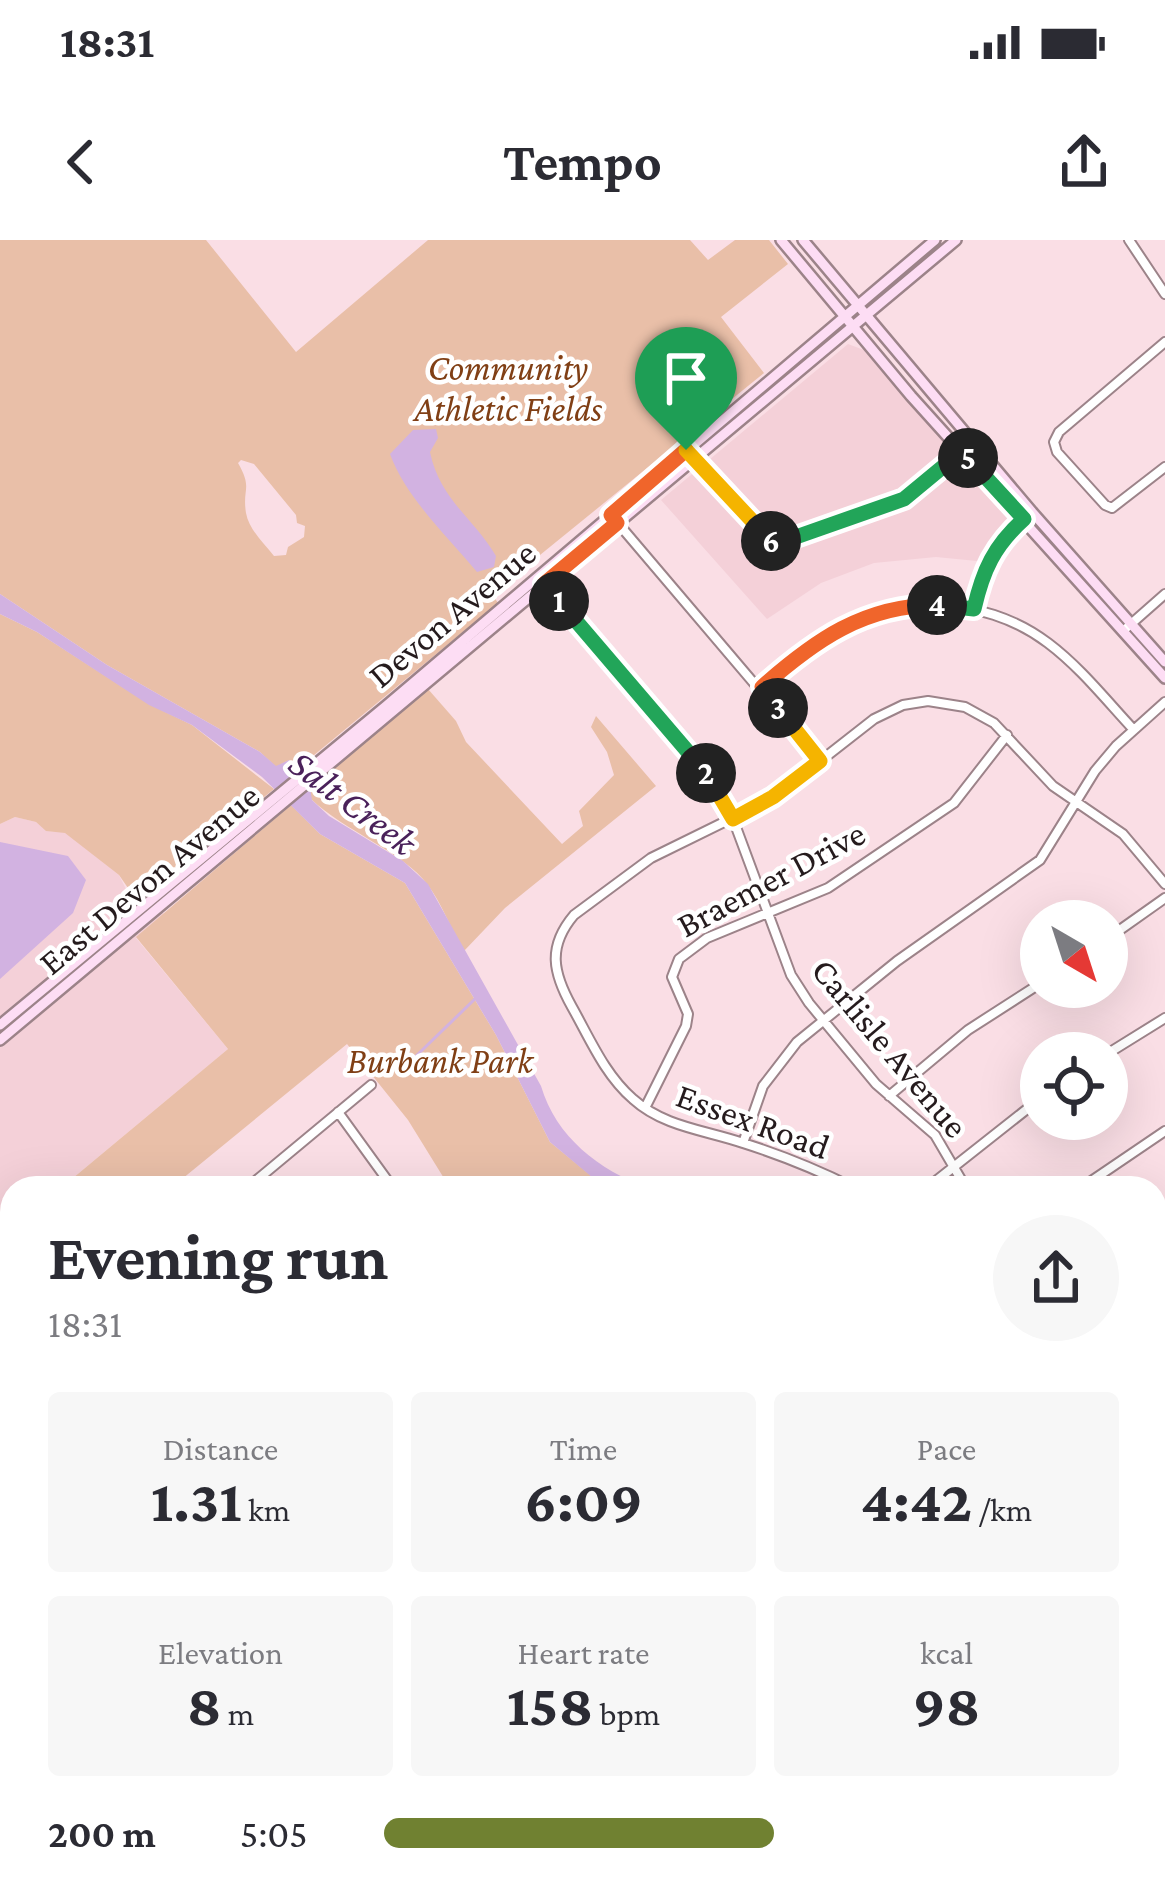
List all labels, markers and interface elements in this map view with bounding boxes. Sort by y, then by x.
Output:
text: 18:31 [60,17,154,67]
icon: back [48,129,114,195]
icon: share [1051,129,1117,195]
text: Tempo [503,132,662,192]
pin [635,327,737,450]
icon: arrive [653,345,719,411]
park label: Community Athletic Fields [412,348,602,429]
pin: 5 [938,428,998,488]
text: 5 [960,439,976,476]
pin: 6 [741,511,801,571]
text: 6 [762,522,780,559]
street label: Devon Avenue [360,532,544,696]
pin: 1 [529,571,589,631]
pin: 4 [907,575,967,635]
text: 1 [553,582,565,619]
text: 4 [928,586,946,623]
pin: 3 [748,678,808,738]
text: 3 [770,689,786,726]
water label: Salt Creek [281,740,426,865]
pin: 2 [676,743,736,803]
text: 2 [698,754,714,791]
street label: East Devon Avenue [31,775,267,983]
street label: Braemer Drive [670,813,872,945]
north arrow [1020,900,1128,1008]
map controls [1020,900,1128,1140]
street label: Carlisle Avenue [804,950,976,1146]
button: locate [1020,1032,1128,1140]
park label: Burbank Park [347,1041,534,1081]
street label: Essex Road [671,1075,835,1167]
button: share [993,1215,1119,1341]
text: Evening run [48,1220,388,1293]
text: 18:31 [48,1302,122,1345]
text: Distance [163,1430,278,1467]
text: Time [550,1430,617,1467]
text: Pace [917,1430,976,1467]
text: 1.31 [151,1467,242,1534]
text: 6:09 [524,1467,643,1534]
text: 4:42 [861,1467,972,1534]
text: km [242,1491,290,1528]
text: /km [972,1491,1032,1528]
text: Elevation [158,1634,283,1671]
text: Heart rate [518,1634,649,1671]
text: kcal [920,1634,973,1671]
text: 8 [187,1671,222,1738]
text: 158 [507,1671,593,1738]
text: 98 [913,1671,980,1738]
text: m [222,1695,254,1732]
text: bpm [593,1695,660,1732]
text: 200 m [48,1812,156,1855]
text: 5:05 [240,1812,308,1855]

